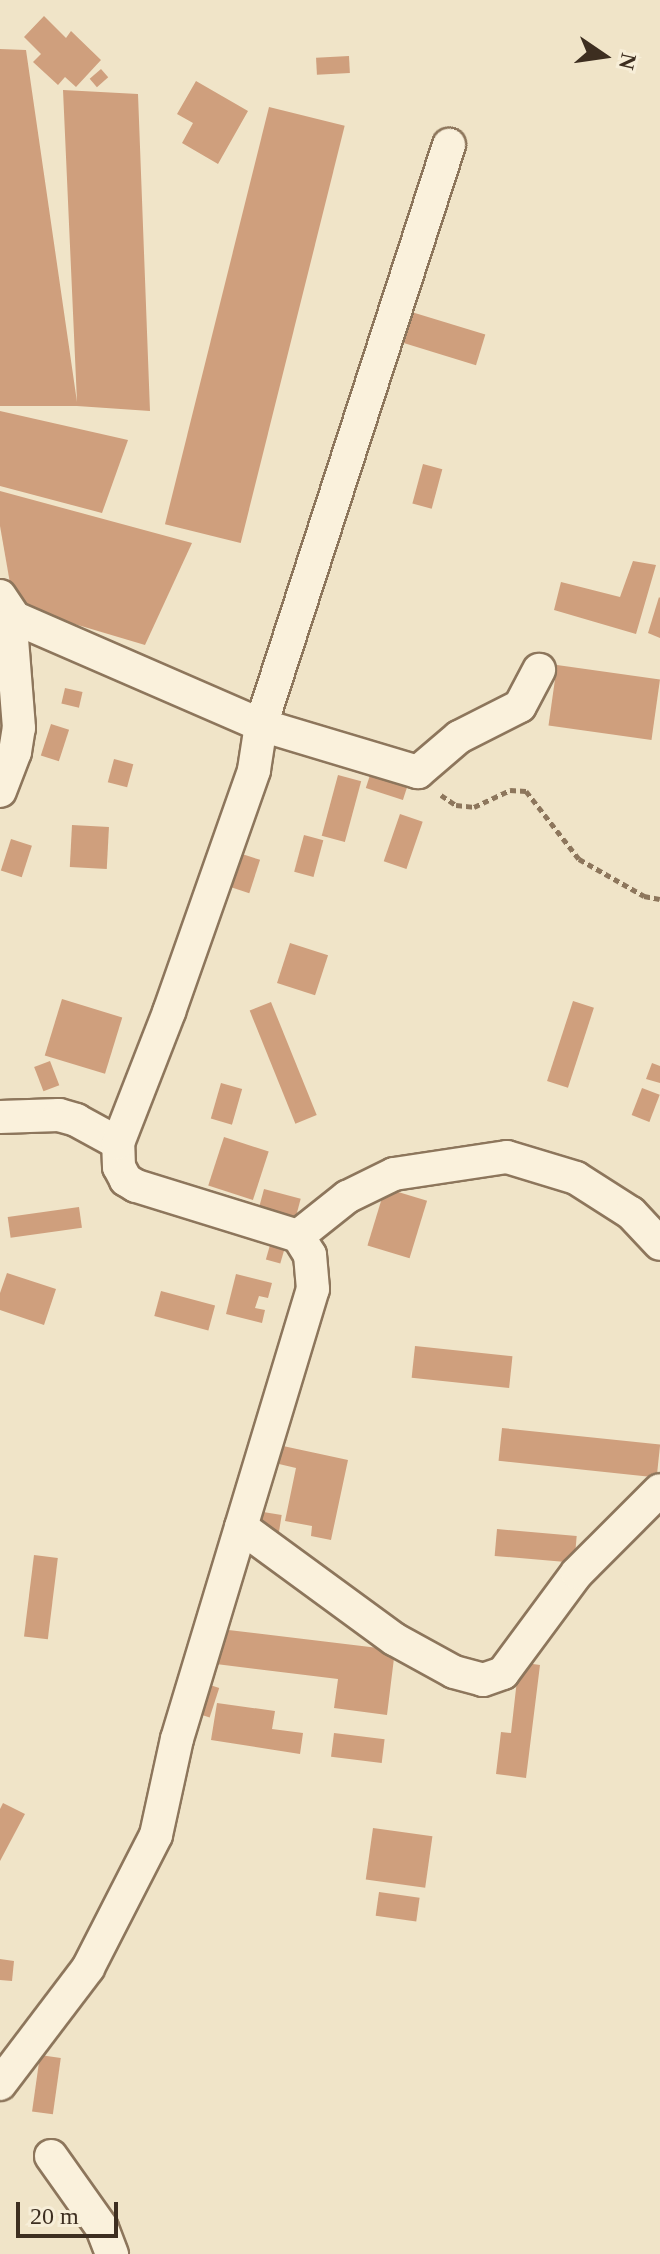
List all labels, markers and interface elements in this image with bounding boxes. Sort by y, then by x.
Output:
north arrow [564,16,644,96]
text: N [614,51,642,72]
scale bar [20,2186,122,2236]
text: 20 m [30,2203,79,2229]

